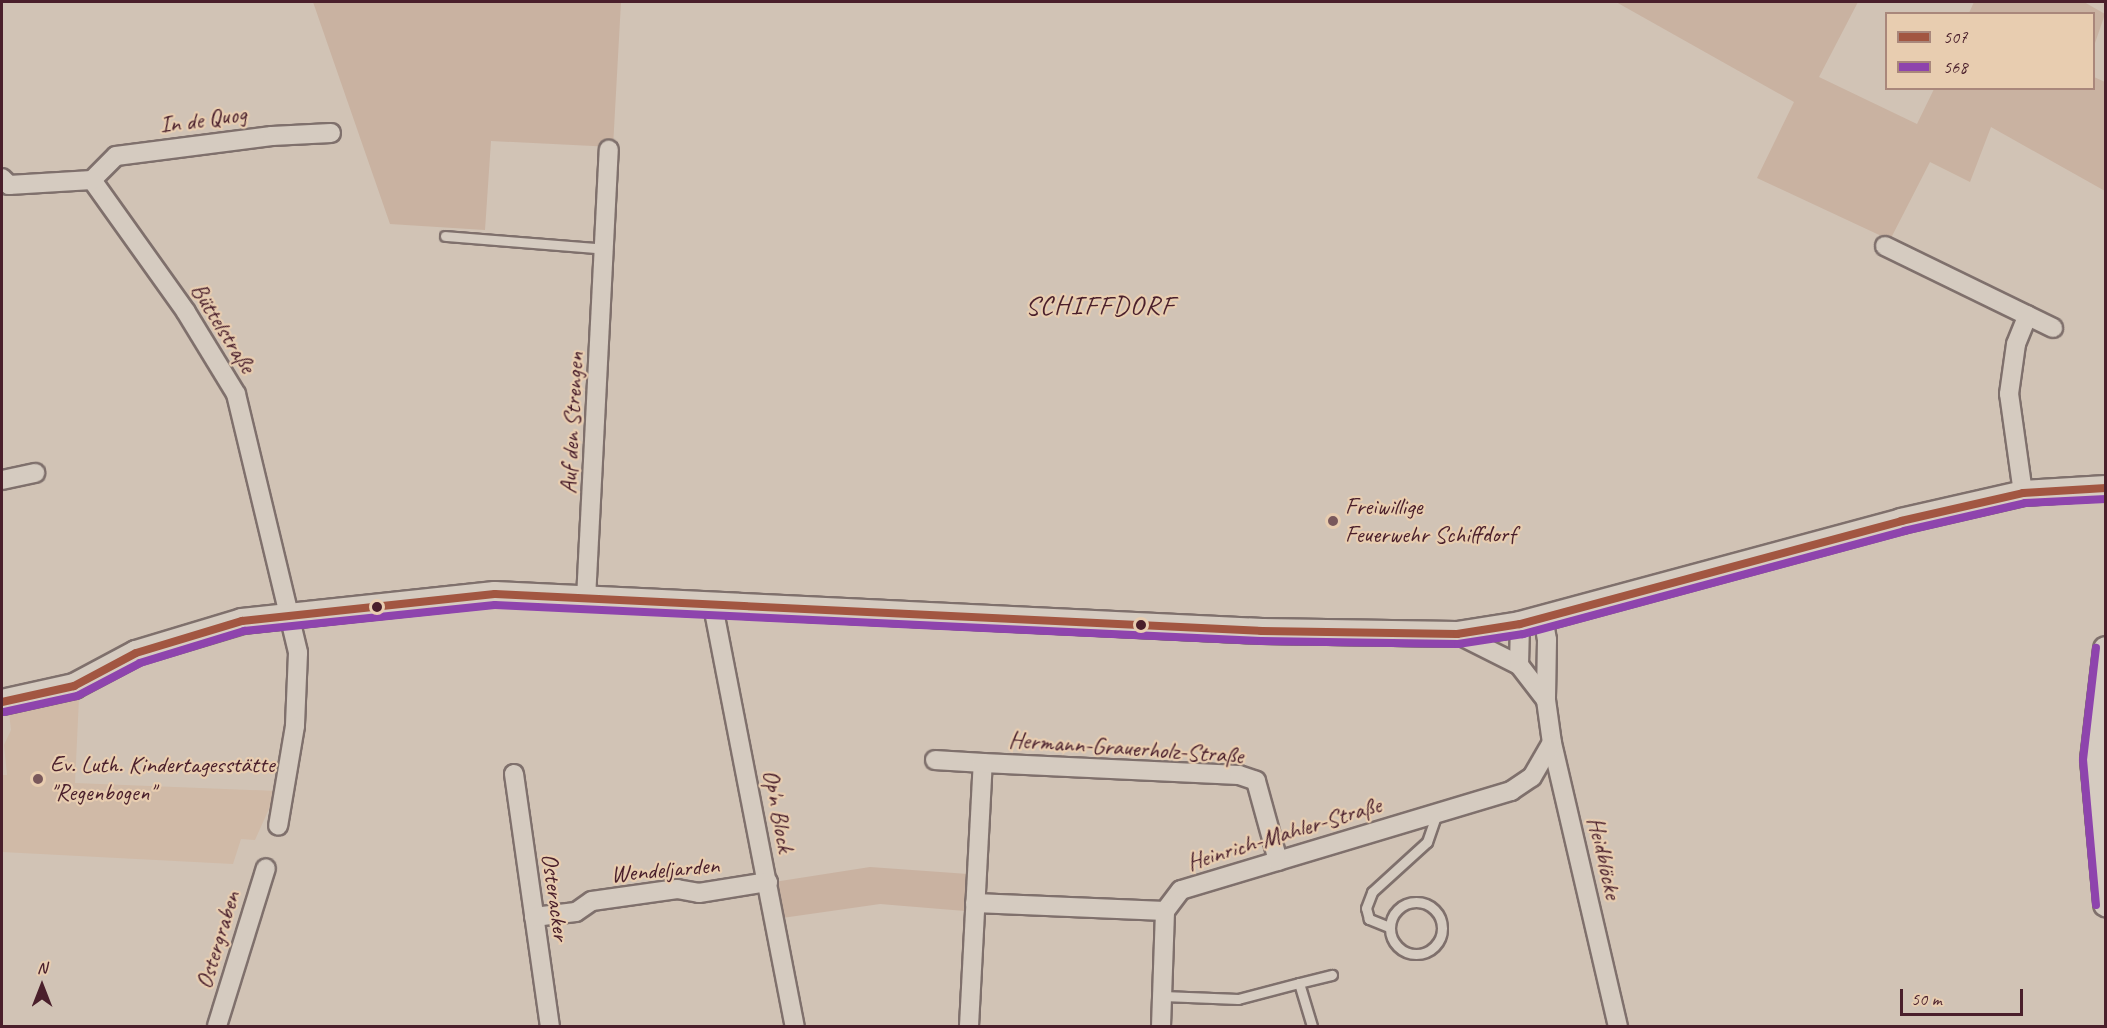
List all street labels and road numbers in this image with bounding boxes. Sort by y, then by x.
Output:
street label: In de Quog [158,100,248,140]
street label: Büttelstraße [184,278,262,378]
street label: Auf den Strengen [554,351,590,495]
street label: Hermann-Grauerholz-Straße [1008,725,1244,771]
street label: Op'n Block [756,767,800,855]
street label: Heinrich-Mahler-Straße [1183,791,1385,877]
street label: Heidblöcke [1581,814,1627,902]
street label: Osteracker [535,851,575,943]
street label: Wendeljarden [610,851,720,889]
street label: Ostergraben [190,888,246,992]

